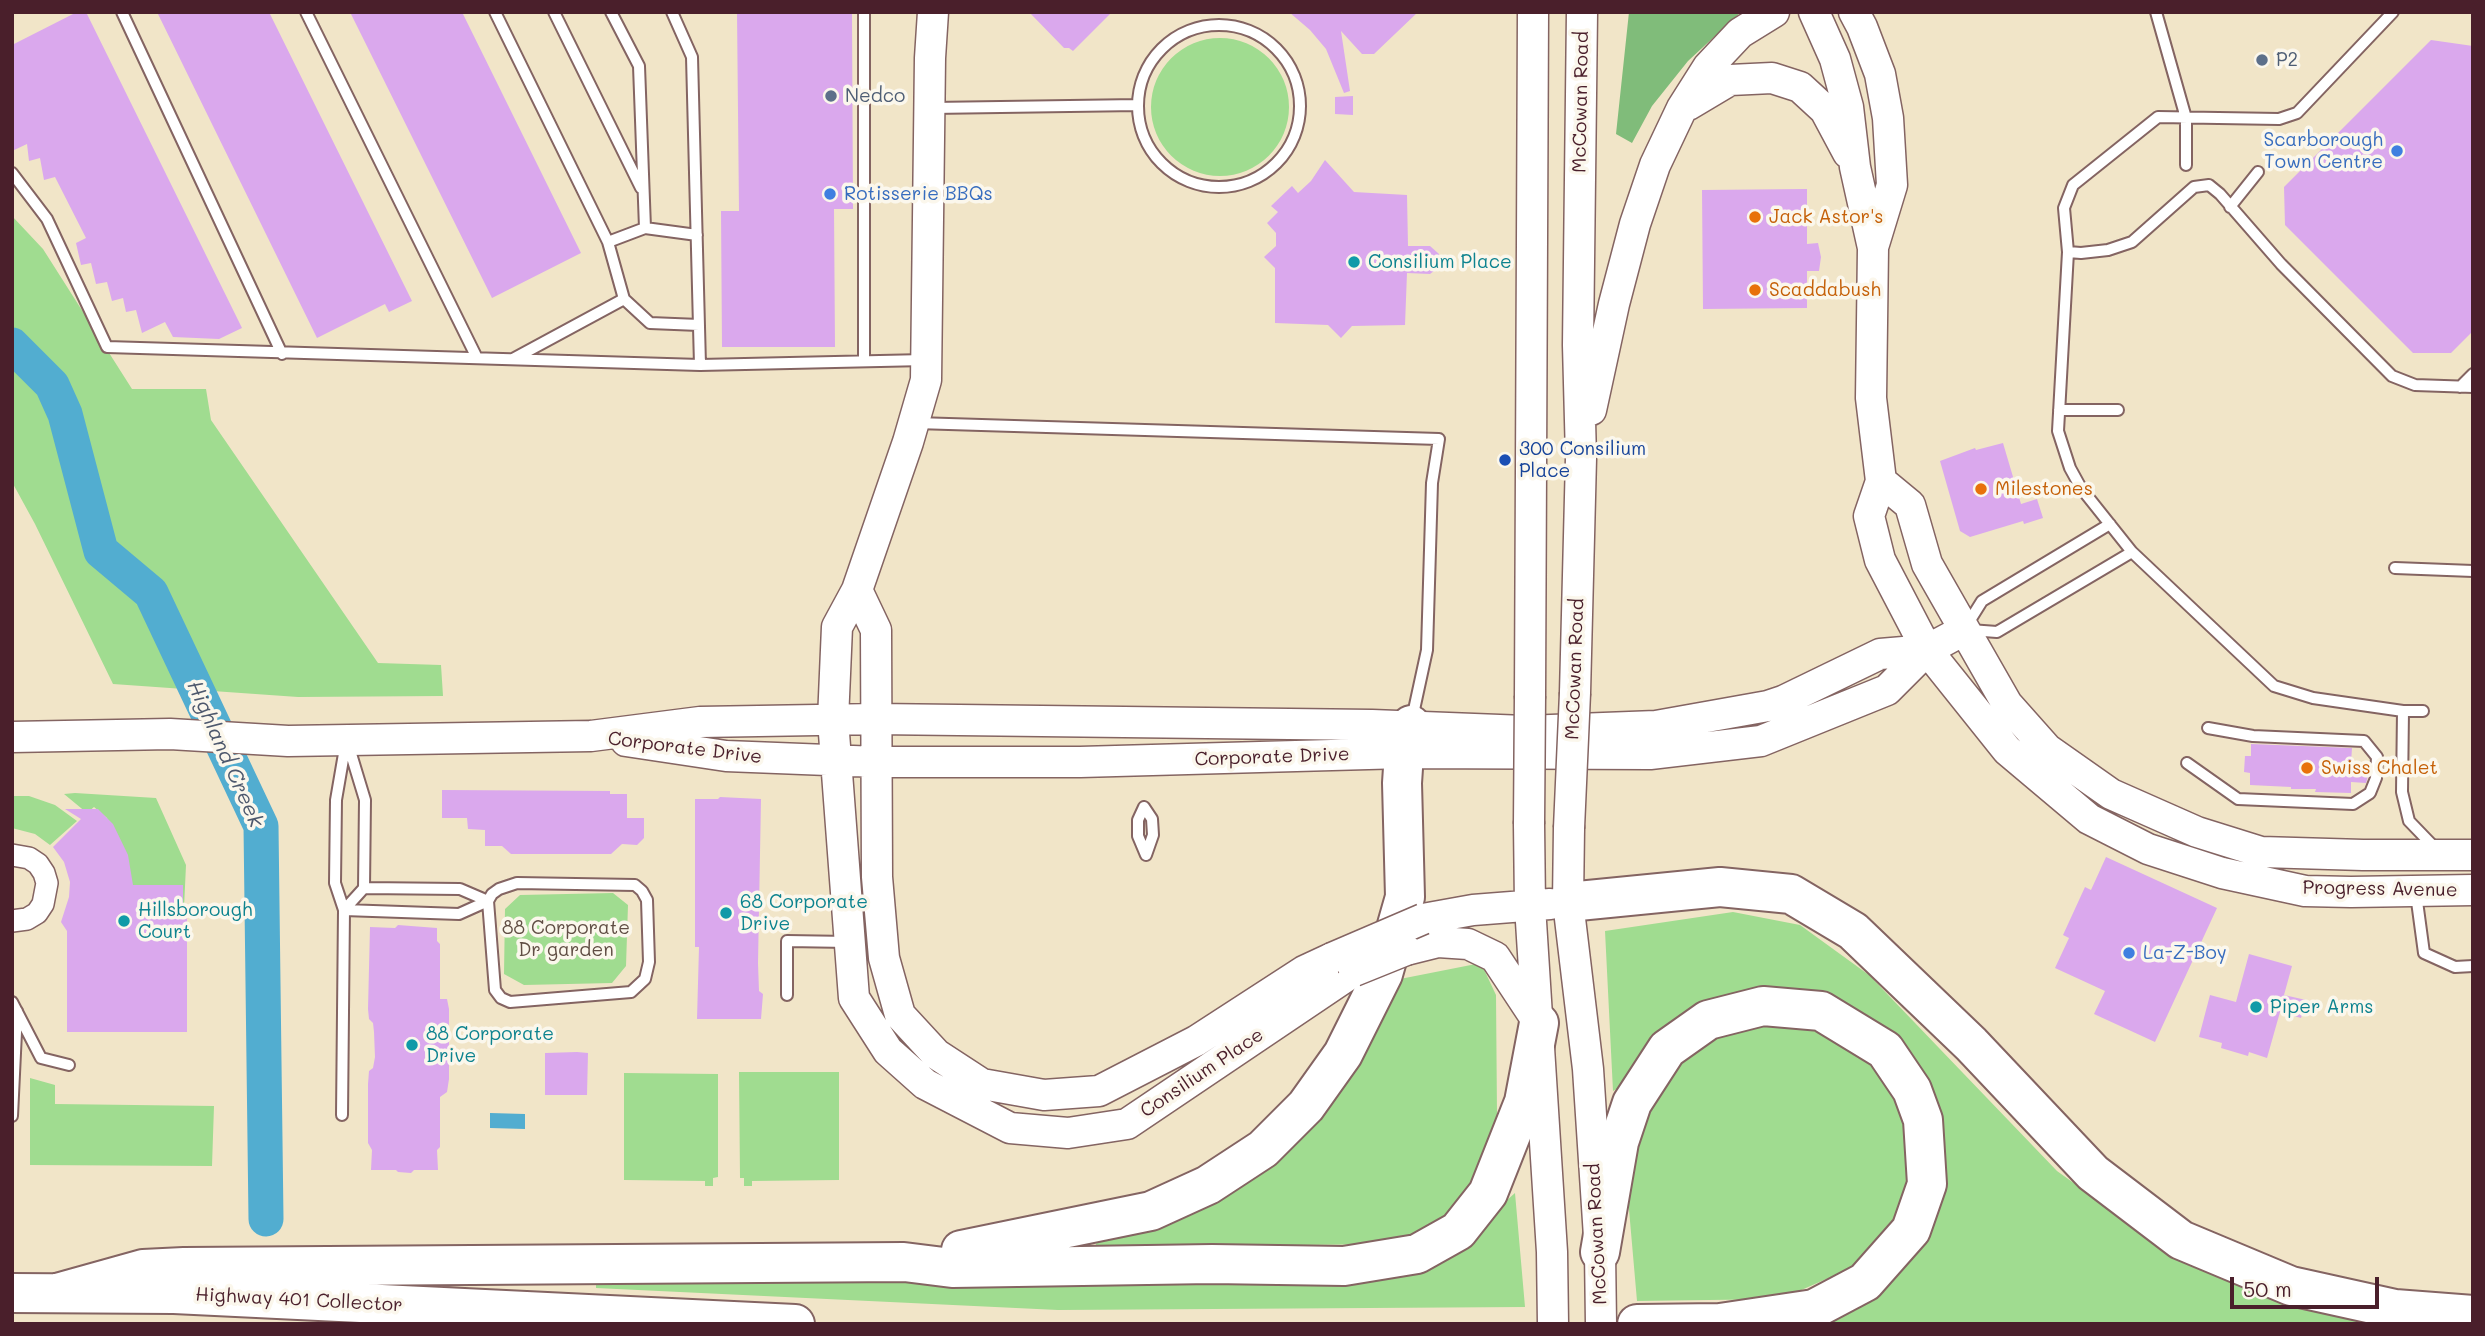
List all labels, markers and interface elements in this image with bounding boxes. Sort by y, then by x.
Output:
street label: McCowan Road [1568,31,1594,173]
place label: P2 [2276,49,2298,71]
marker: P2 [2254,52,2270,68]
place label: Nedco [845,85,905,107]
marker: Nedco [823,88,839,104]
place label: Scarborough Town Centre [2263,129,2383,173]
marker: Scarborough Town Centre [2389,143,2405,159]
place label: Rotisserie BBQs [844,183,993,205]
marker: Rotisserie BBQs [822,186,838,202]
place label: Jack Astor's [1769,206,1884,228]
marker: Jack Astor's [1747,209,1763,225]
place label: Consilium Place [1368,251,1512,273]
marker: Consilium Place [1346,254,1362,270]
place label: Scaddabush [1769,279,1881,301]
marker: Scaddabush [1747,282,1763,298]
place label: 300 Consilium Place [1519,438,1646,482]
marker: 300 Consilium Place [1497,452,1513,468]
place label: Milestones [1995,478,2093,500]
marker: Milestones [1973,481,1989,497]
street label: McCowan Road [1561,598,1589,740]
water label: Highland Creek [181,677,269,831]
street label: Corporate Drive [607,727,763,769]
street label: Corporate Drive [1194,743,1350,771]
place label: Swiss Chalet [2321,757,2438,779]
marker: Swiss Chalet [2299,760,2315,776]
street label: Progress Avenue [2302,876,2458,902]
place label: 68 Corporate Drive [740,891,868,935]
place label: Hillsborough Court [138,899,252,943]
marker: 68 Corporate Drive [718,905,734,921]
marker: Hillsborough Court [116,913,132,929]
park label: 88 Corporate Dr garden [502,917,630,961]
place label: La-Z-Boy [2143,942,2227,964]
marker: La-Z-Boy [2121,945,2137,961]
place label: Piper Arms [2270,996,2374,1018]
marker: Piper Arms [2248,999,2264,1015]
place label: 88 Corporate Drive [426,1023,554,1067]
street label: Consilium Place [1136,1023,1268,1123]
marker: 88 Corporate Drive [404,1037,420,1053]
street label: McCowan Road [1582,1163,1612,1305]
scale bar [2233,1262,2382,1306]
text: 50 m [2243,1275,2292,1302]
street label: Highway 401 Collector [195,1283,403,1317]

